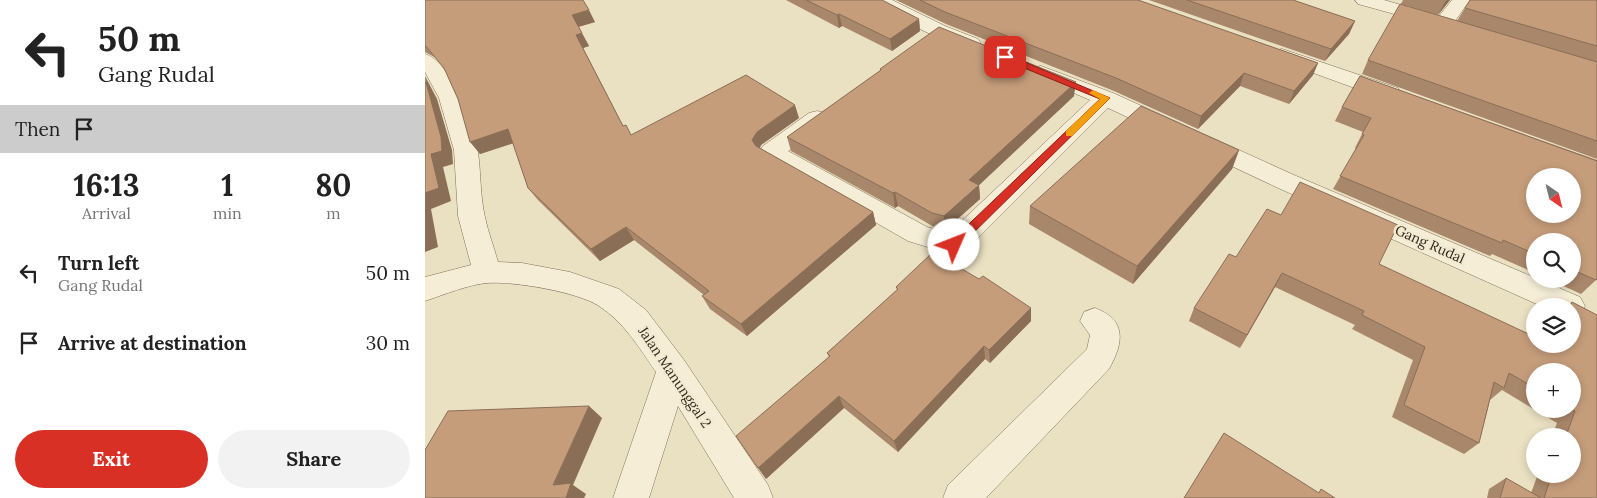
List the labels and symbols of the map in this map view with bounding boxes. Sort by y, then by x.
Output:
pin [984,36,1026,78]
north arrow [1526,168,1581,222]
position arrow [927,218,979,270]
street label: Gang Rudal [1392,221,1468,267]
street label: Jalan Manunggal 2 [634,322,716,431]

